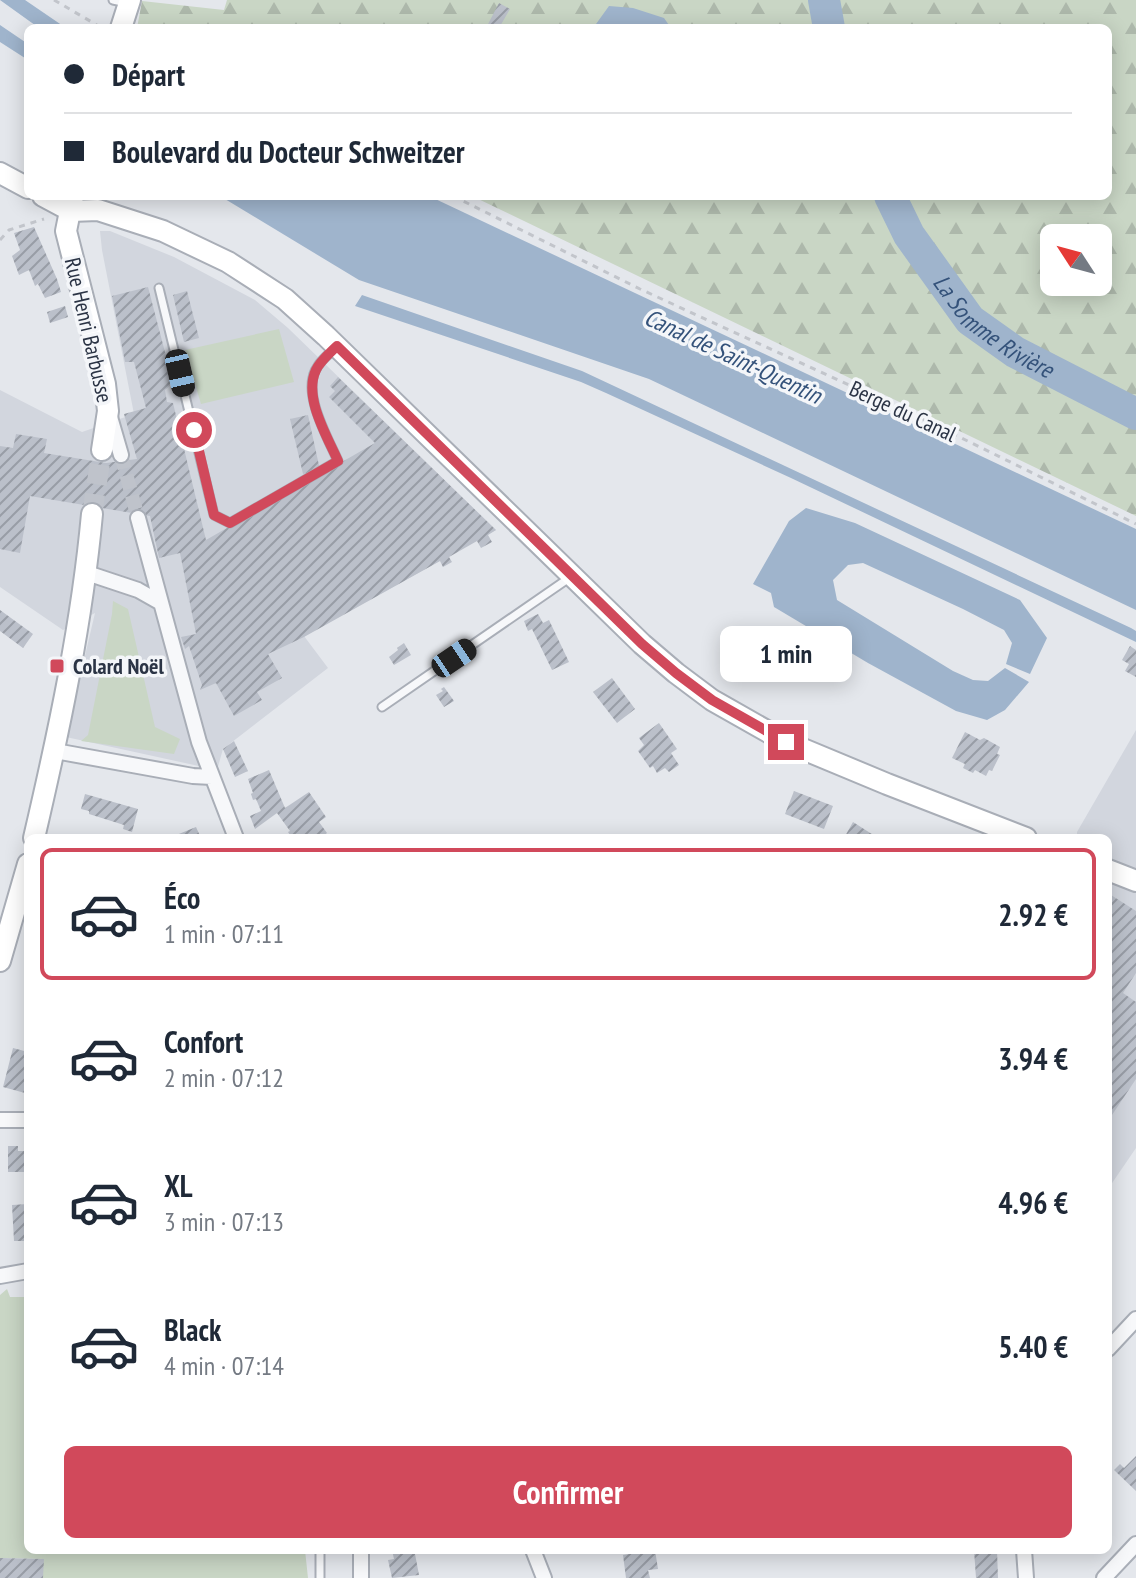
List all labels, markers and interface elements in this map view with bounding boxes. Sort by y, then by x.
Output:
text: Départ [112,55,185,94]
text: Boulevard du Docteur Schweitzer [112,132,465,171]
north arrow [1040,224,1112,296]
map controls [1040,224,1112,296]
street label: Rue Henri Barbusse [59,255,119,405]
water label: La Somme Rivière [927,268,1061,386]
water label: Canal de Saint-Quentin [640,301,828,411]
car [163,347,197,399]
street label: Berge du Canal [845,374,962,448]
route start [176,412,212,448]
callout: 1 min [720,626,852,682]
car [427,635,481,681]
text: 1 min [760,637,812,670]
place label: Colard Noël [73,652,164,680]
marker: Colard Noël [48,657,66,675]
route end [768,724,804,760]
icon: car [68,878,140,950]
text: Éco [164,878,200,917]
text: 2.92 € [998,895,1068,934]
text: 1 min · 07:11 [164,917,284,950]
icon: car [68,1022,140,1094]
text: Confort [164,1022,243,1061]
text: 3.94 € [998,1039,1068,1078]
text: 2 min · 07:12 [164,1061,284,1094]
icon: car [68,1166,140,1238]
text: XL [164,1166,193,1205]
text: 4.96 € [998,1183,1068,1222]
text: 3 min · 07:13 [164,1205,284,1238]
icon: car [68,1310,140,1382]
text: Black [164,1310,221,1349]
text: 5.40 € [998,1327,1068,1366]
text: 4 min · 07:14 [164,1349,284,1382]
button: Confirmer [64,1446,1072,1538]

